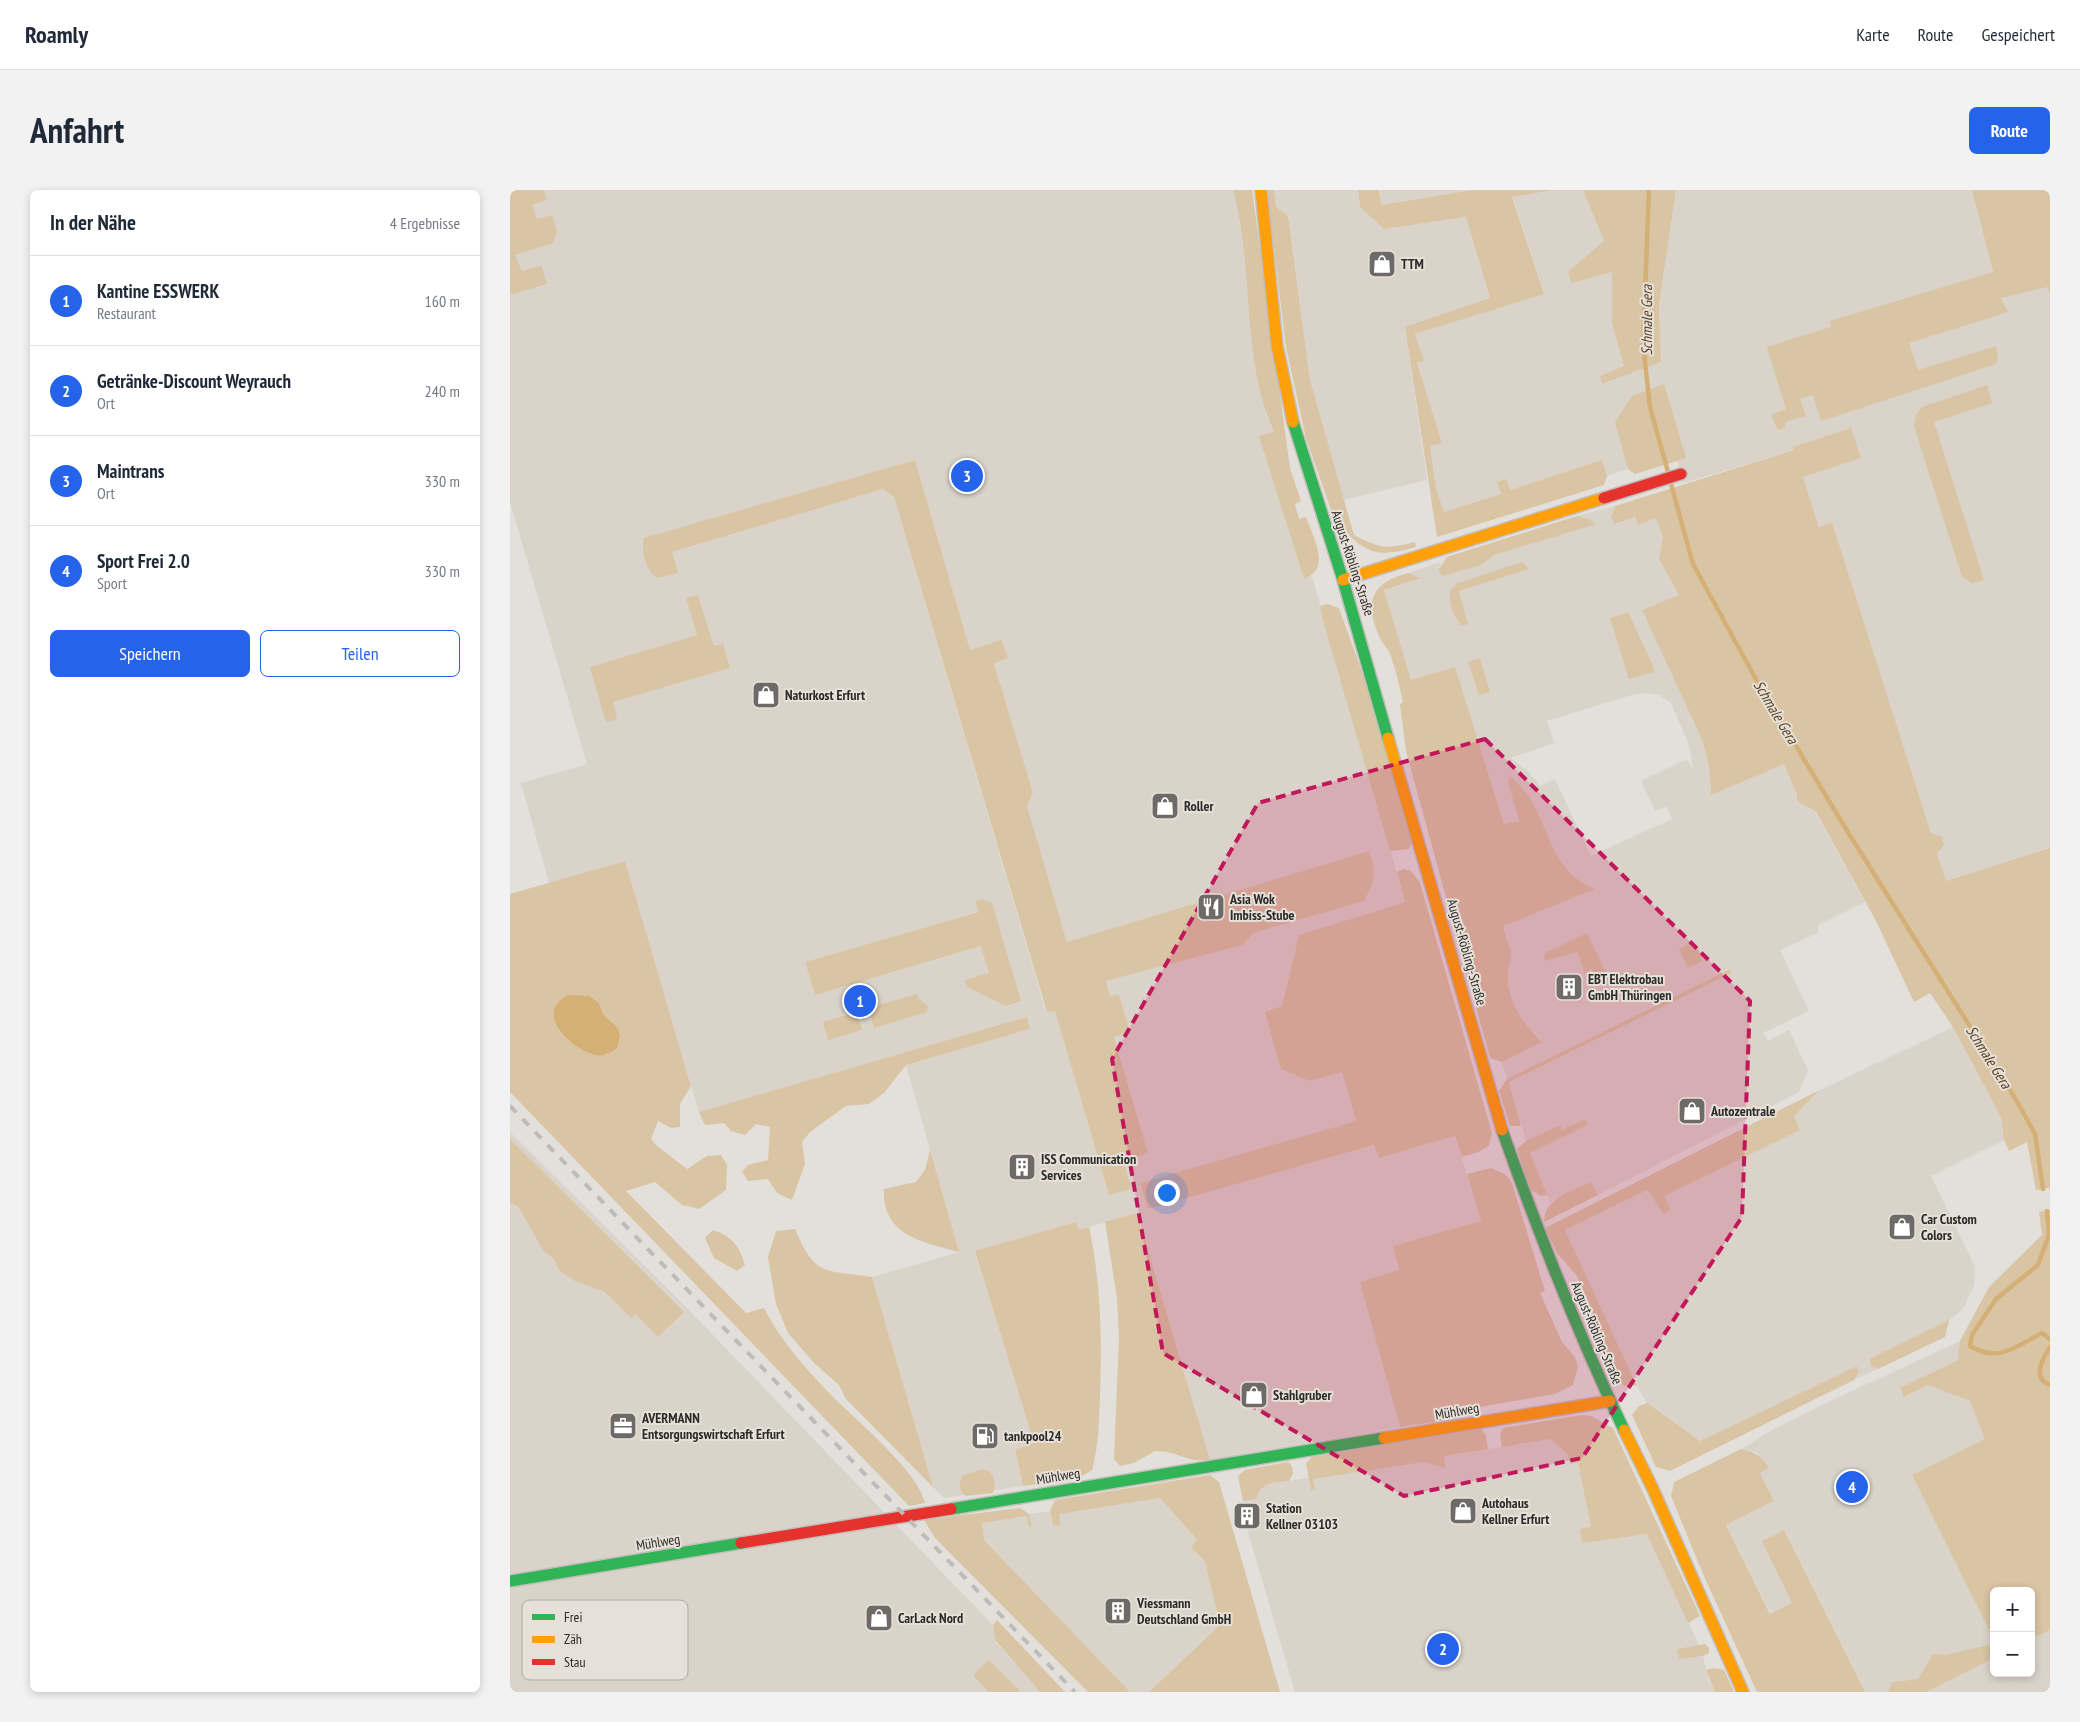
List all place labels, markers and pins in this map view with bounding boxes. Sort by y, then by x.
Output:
shop icon: TTM [1367,249,1397,279]
place label: TTM [1401,255,1424,273]
pin: 3 [951,457,983,495]
shop icon: Naturkost Erfurt [751,680,781,710]
place label: Naturkost Erfurt [785,686,865,704]
shop icon: Roller [1150,791,1180,821]
place label: Roller [1184,797,1215,815]
place label: Asia Wok Imbiss-Stube [1229,890,1295,924]
restaurant icon: Asia Wok Imbiss-Stube [1196,892,1226,922]
place label: EBT Elektrobau GmbH Thüringen [1588,970,1672,1004]
building icon: EBT Elektrobau GmbH Thüringen [1554,972,1584,1002]
pin: 1 [844,982,876,1020]
shop icon: Autozentrale [1677,1096,1707,1126]
place label: Autozentrale [1710,1102,1775,1120]
place label: ISS Communication Services [1041,1150,1136,1184]
building icon: ISS Communication Services [1007,1152,1037,1182]
place label: Car Custom Colors [1921,1210,1977,1244]
shop icon: Car Custom Colors [1887,1212,1917,1242]
shop icon: Stahlgruber [1239,1380,1269,1410]
place label: Stahlgruber [1273,1386,1332,1404]
place label: AVERMANN Entsorgungswirtschaft Erfurt [641,1409,785,1443]
office icon: AVERMANN Entsorgungswirtschaft Erfurt [608,1411,638,1441]
fuel station icon: tankpool24 [970,1421,1000,1451]
place label: tankpool24 [1004,1427,1062,1445]
pin: 4 [1836,1468,1868,1506]
place label: Autohaus Kellner Erfurt [1481,1494,1549,1528]
shop icon: Autohaus Kellner Erfurt [1448,1496,1478,1526]
place label: Station Kellner 03103 [1266,1499,1338,1533]
building icon: Station Kellner 03103 [1232,1501,1262,1531]
place label: Viessmann Deutschland GmbH [1136,1594,1231,1628]
building icon: Viessmann Deutschland GmbH [1103,1596,1133,1626]
shop icon: CarLack Nord [864,1603,894,1633]
place label: CarLack Nord [898,1609,963,1627]
pin: 2 [1427,1630,1459,1668]

